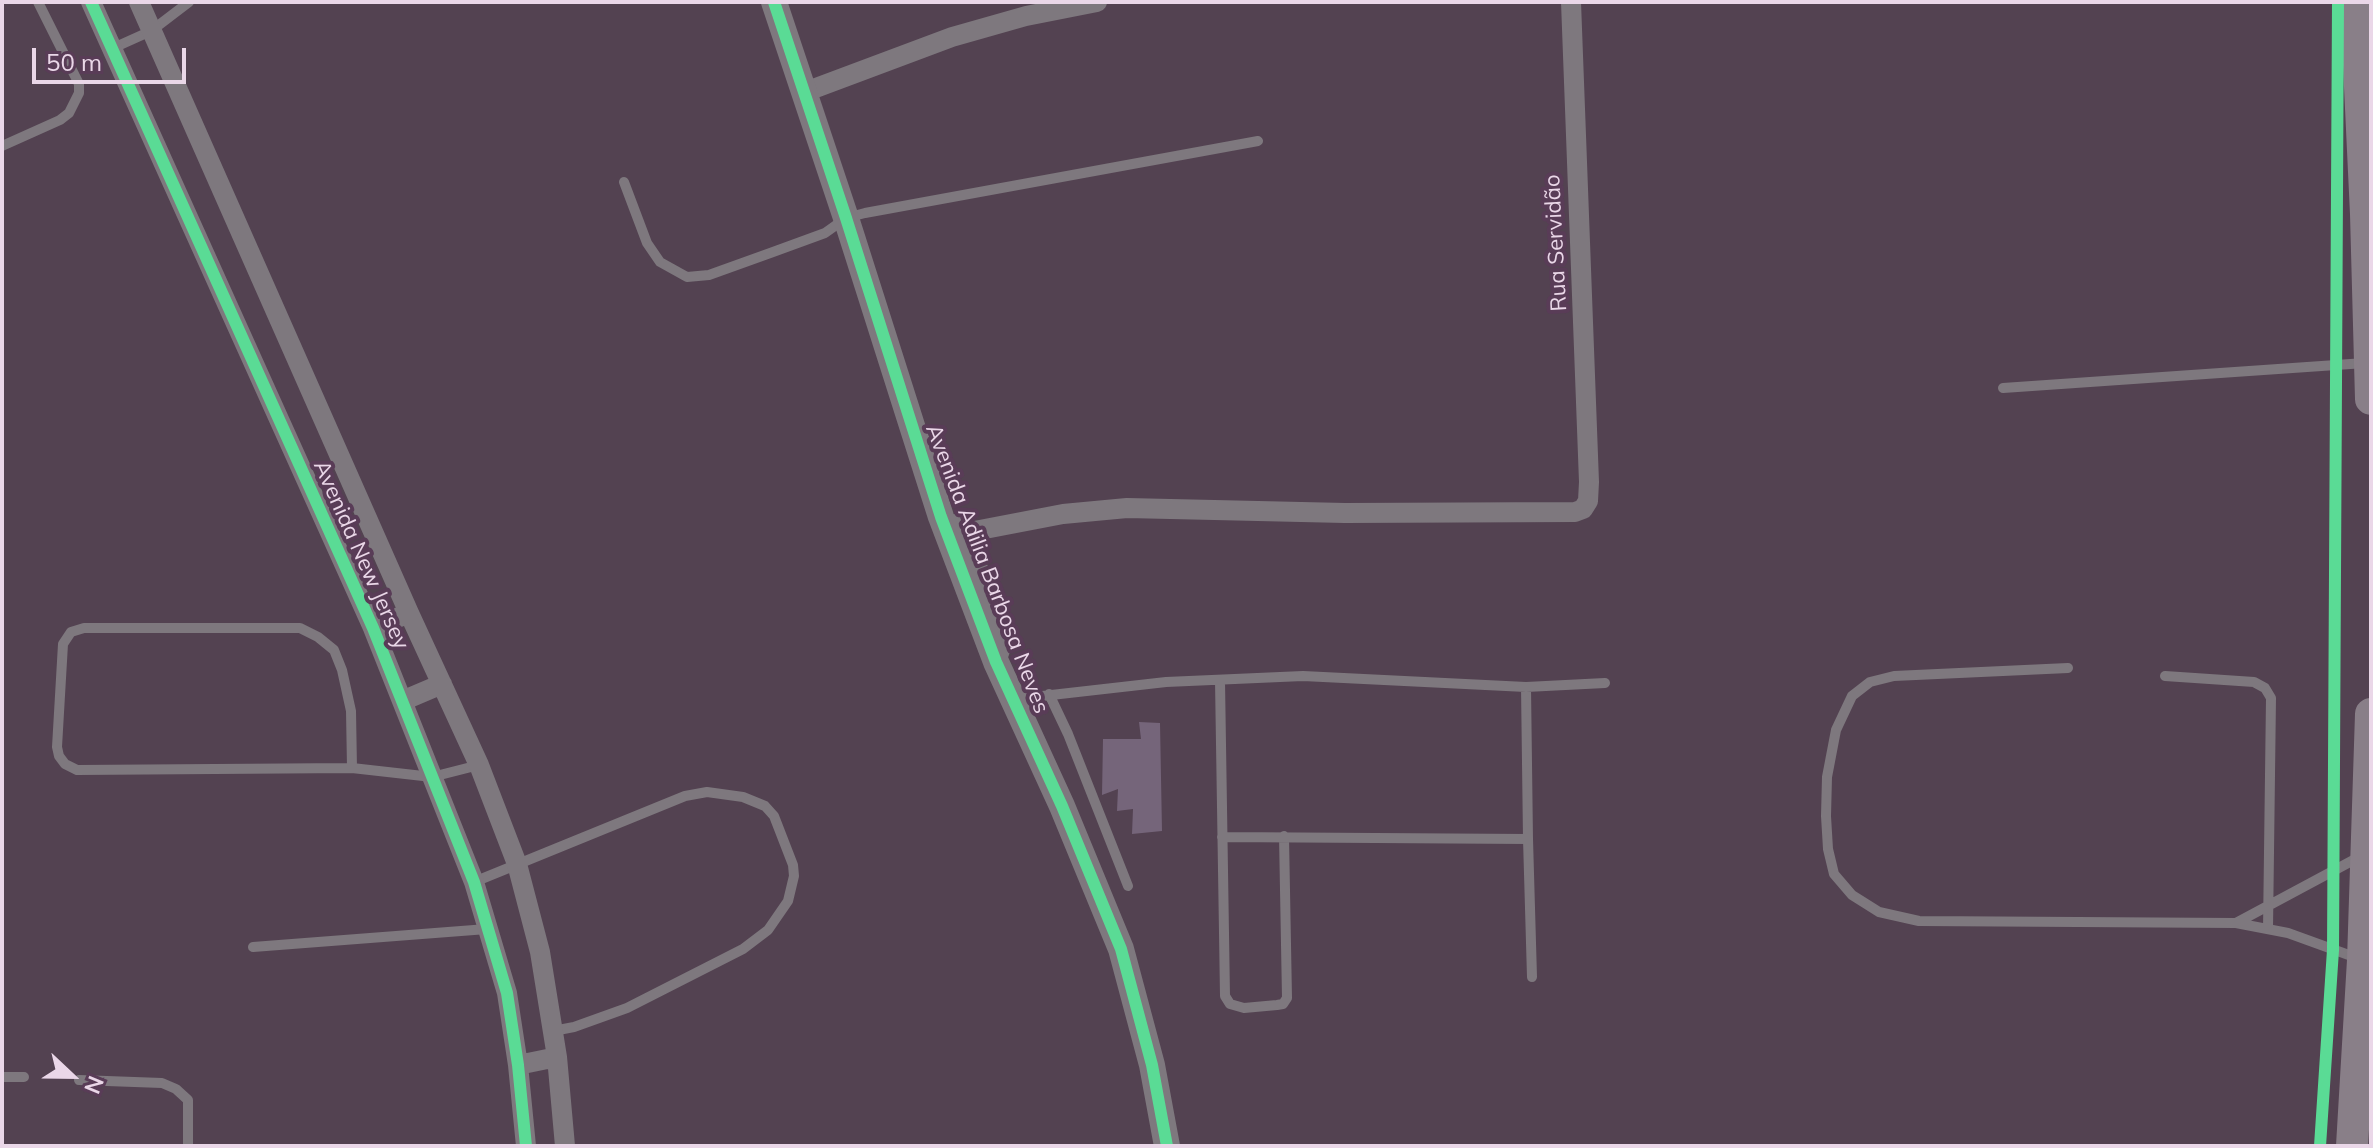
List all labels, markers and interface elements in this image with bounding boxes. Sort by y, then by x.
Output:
scale bar [36,32,190,82]
text: 50 m [46,47,102,77]
street label: Rua Servidão [1539,174,1573,312]
street label: Avenida Adilia Barbosa Neves [920,421,1054,717]
street label: Avenida New Jersey [307,456,415,654]
north arrow [32,1036,112,1116]
text: N [78,1072,110,1098]

